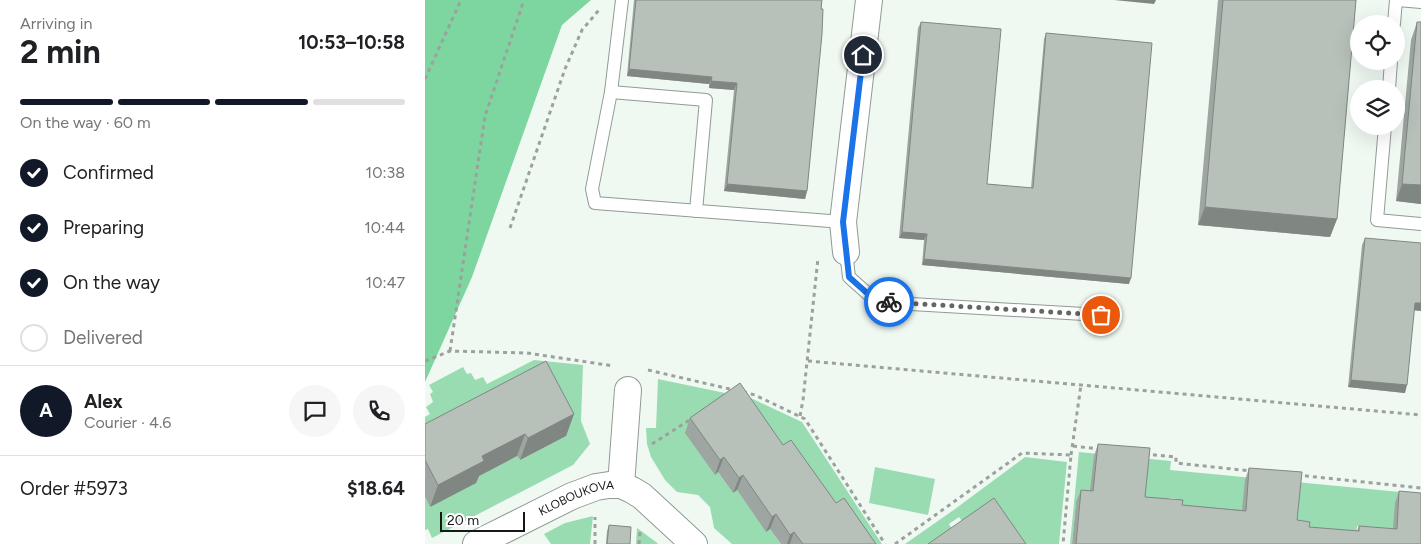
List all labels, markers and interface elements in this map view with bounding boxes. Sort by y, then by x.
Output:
text: Arriving in [20,14,92,33]
map controls [1350,15,1405,135]
button: locate [1350,15,1405,70]
text: 10:53–10:58 [298,31,405,54]
text: 2 min [20,33,101,71]
pin [842,34,884,76]
icon: home [849,41,877,69]
button: layers [1350,80,1405,135]
text: On the way · 60 m [20,113,151,132]
icon: check [20,159,48,187]
text: Confirmed [63,161,154,184]
text: 10:38 [366,163,405,182]
icon: check [20,214,48,242]
text: Preparing [63,216,144,239]
text: 10:44 [364,218,405,237]
icon: check [20,269,48,297]
text: On the way [63,271,160,294]
text: 10:47 [366,273,405,292]
courier [864,277,914,327]
icon: bike [875,288,903,316]
pin [1080,294,1122,336]
icon: bag [1087,301,1115,329]
text: Delivered [63,326,143,349]
button: chat [289,385,341,437]
button: phone [353,385,405,437]
text: Alex [84,390,123,413]
text: A [39,399,53,422]
text: Courier · 4.6 [84,413,171,432]
text: Order #5973 [20,477,128,500]
text: $18.64 [347,477,405,500]
street label: KLOBOUKOVA [536,478,614,519]
scale bar [440,509,525,532]
text: 20 m [447,512,479,529]

